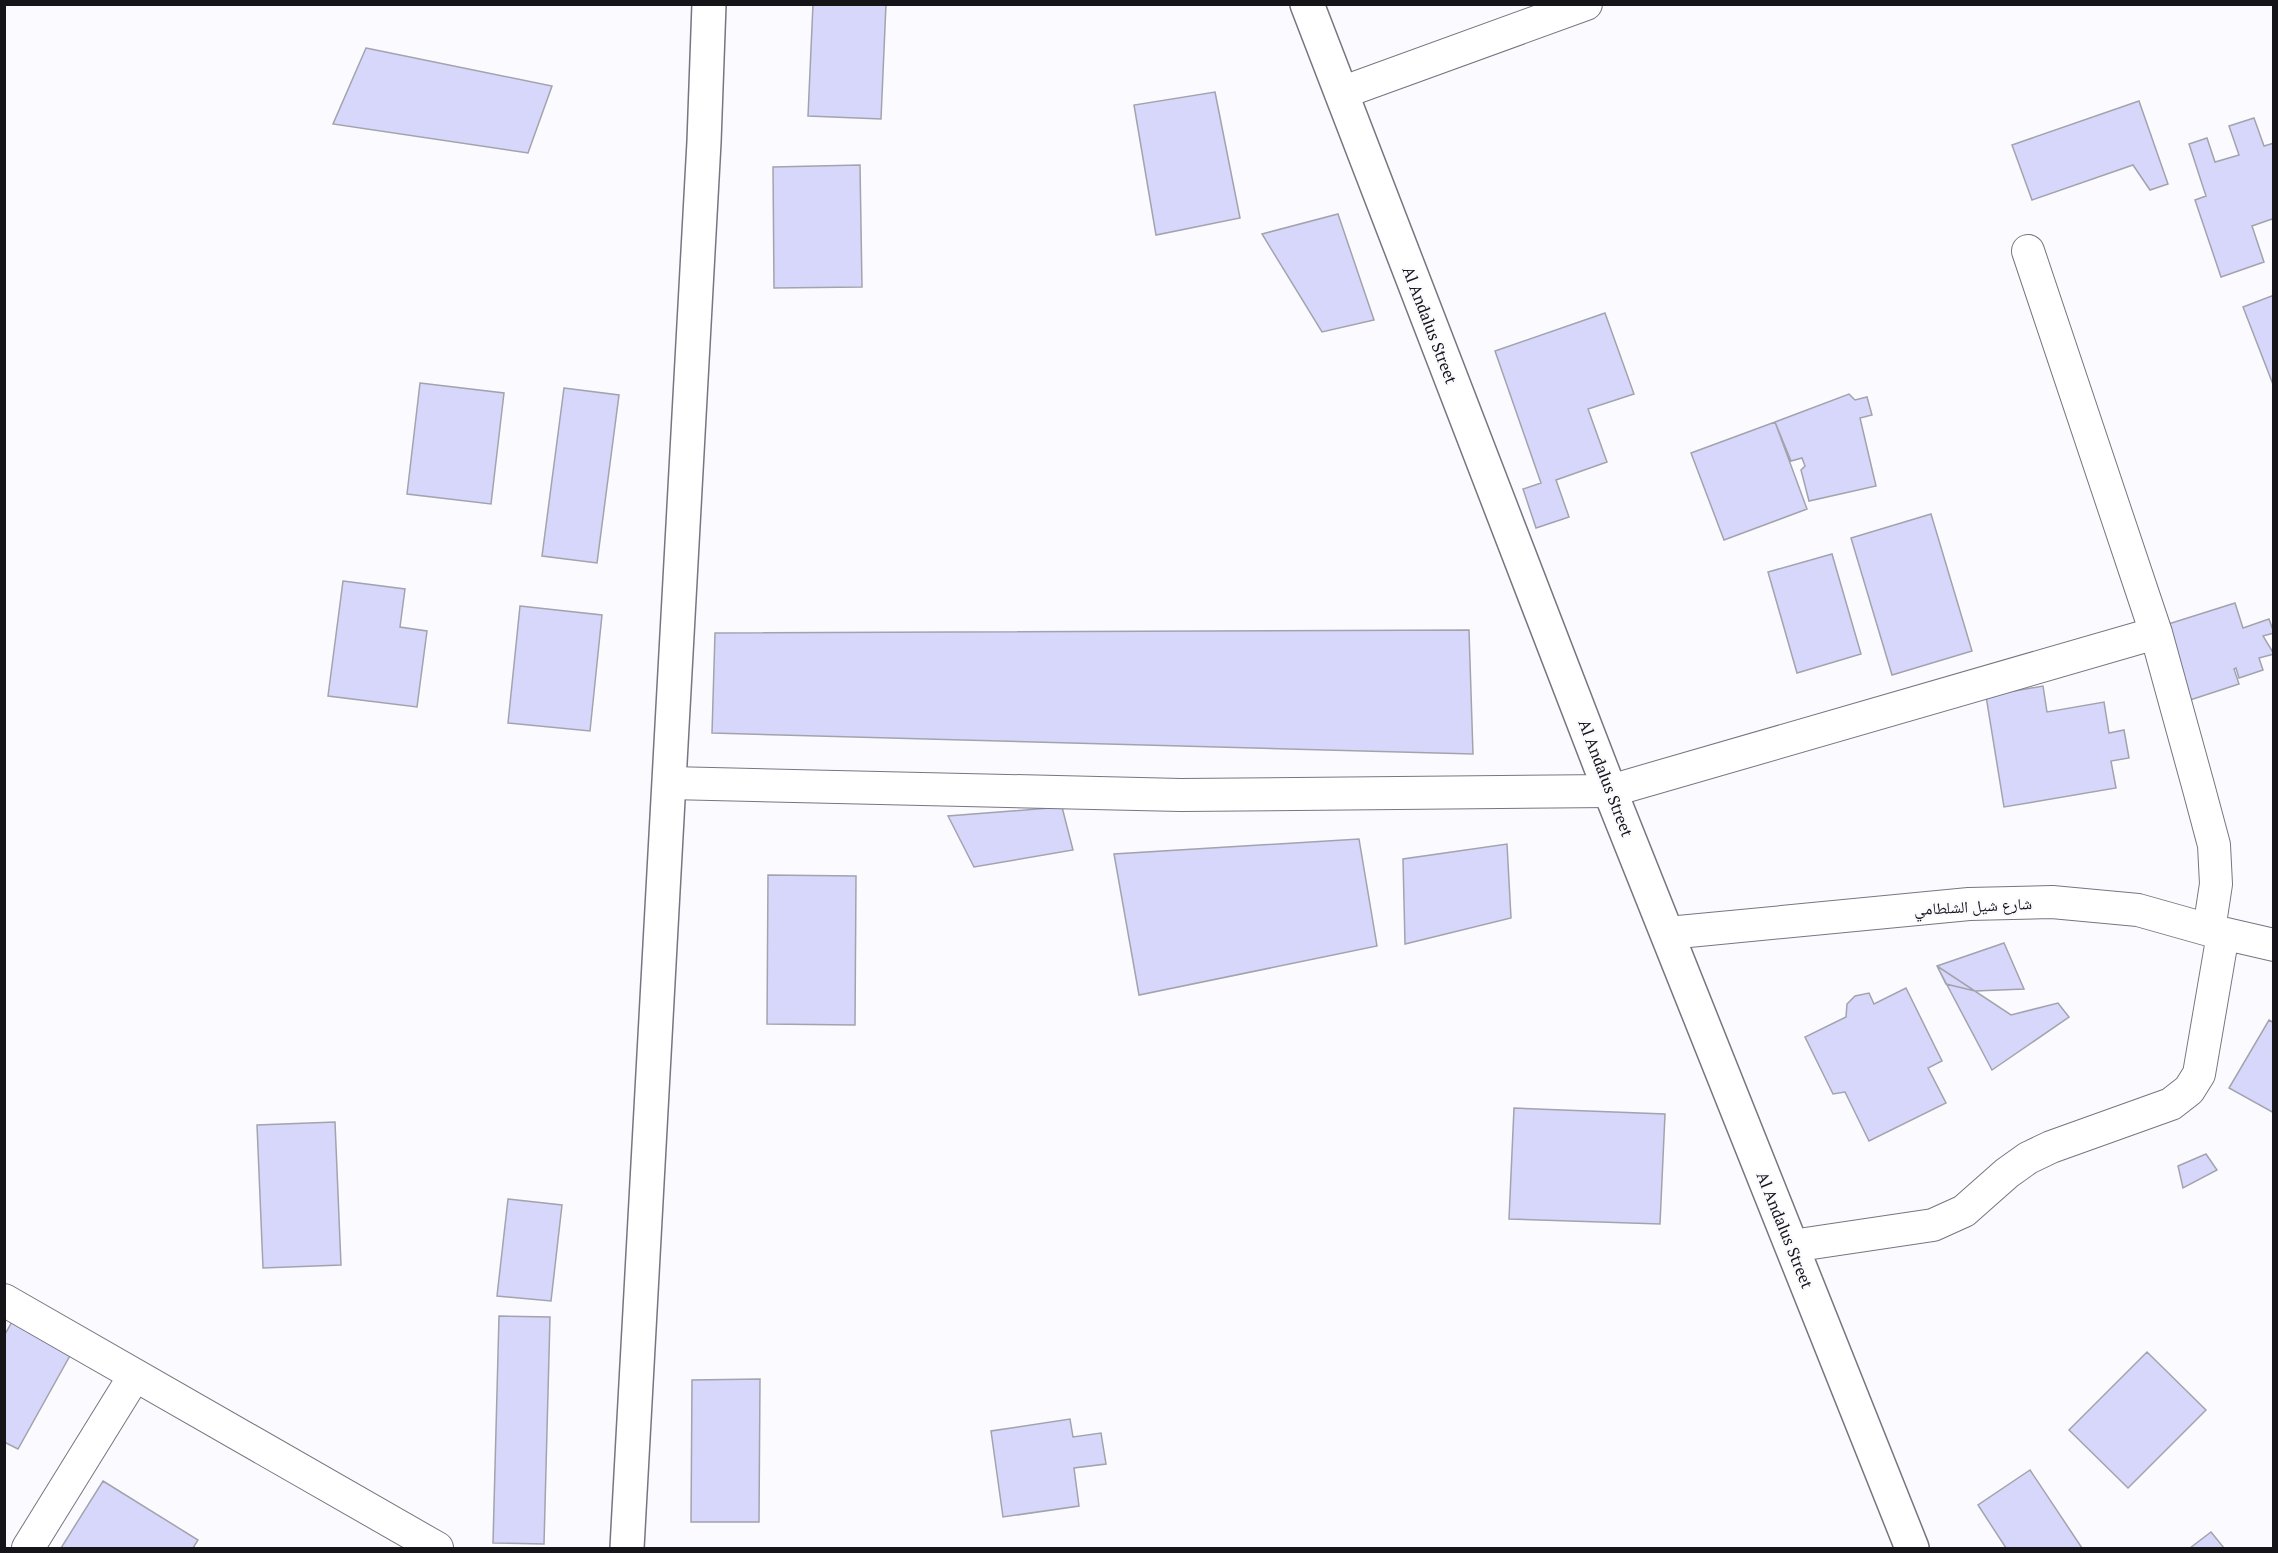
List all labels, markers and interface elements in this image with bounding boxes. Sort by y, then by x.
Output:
street label: Al Andalus Street [1397,263,1463,387]
street label: Al Andalus Street [1573,716,1639,840]
street label: شارع شيل الشلطامي [1913,892,2033,922]
street label: Al Andalus Street [1752,1168,1818,1292]

